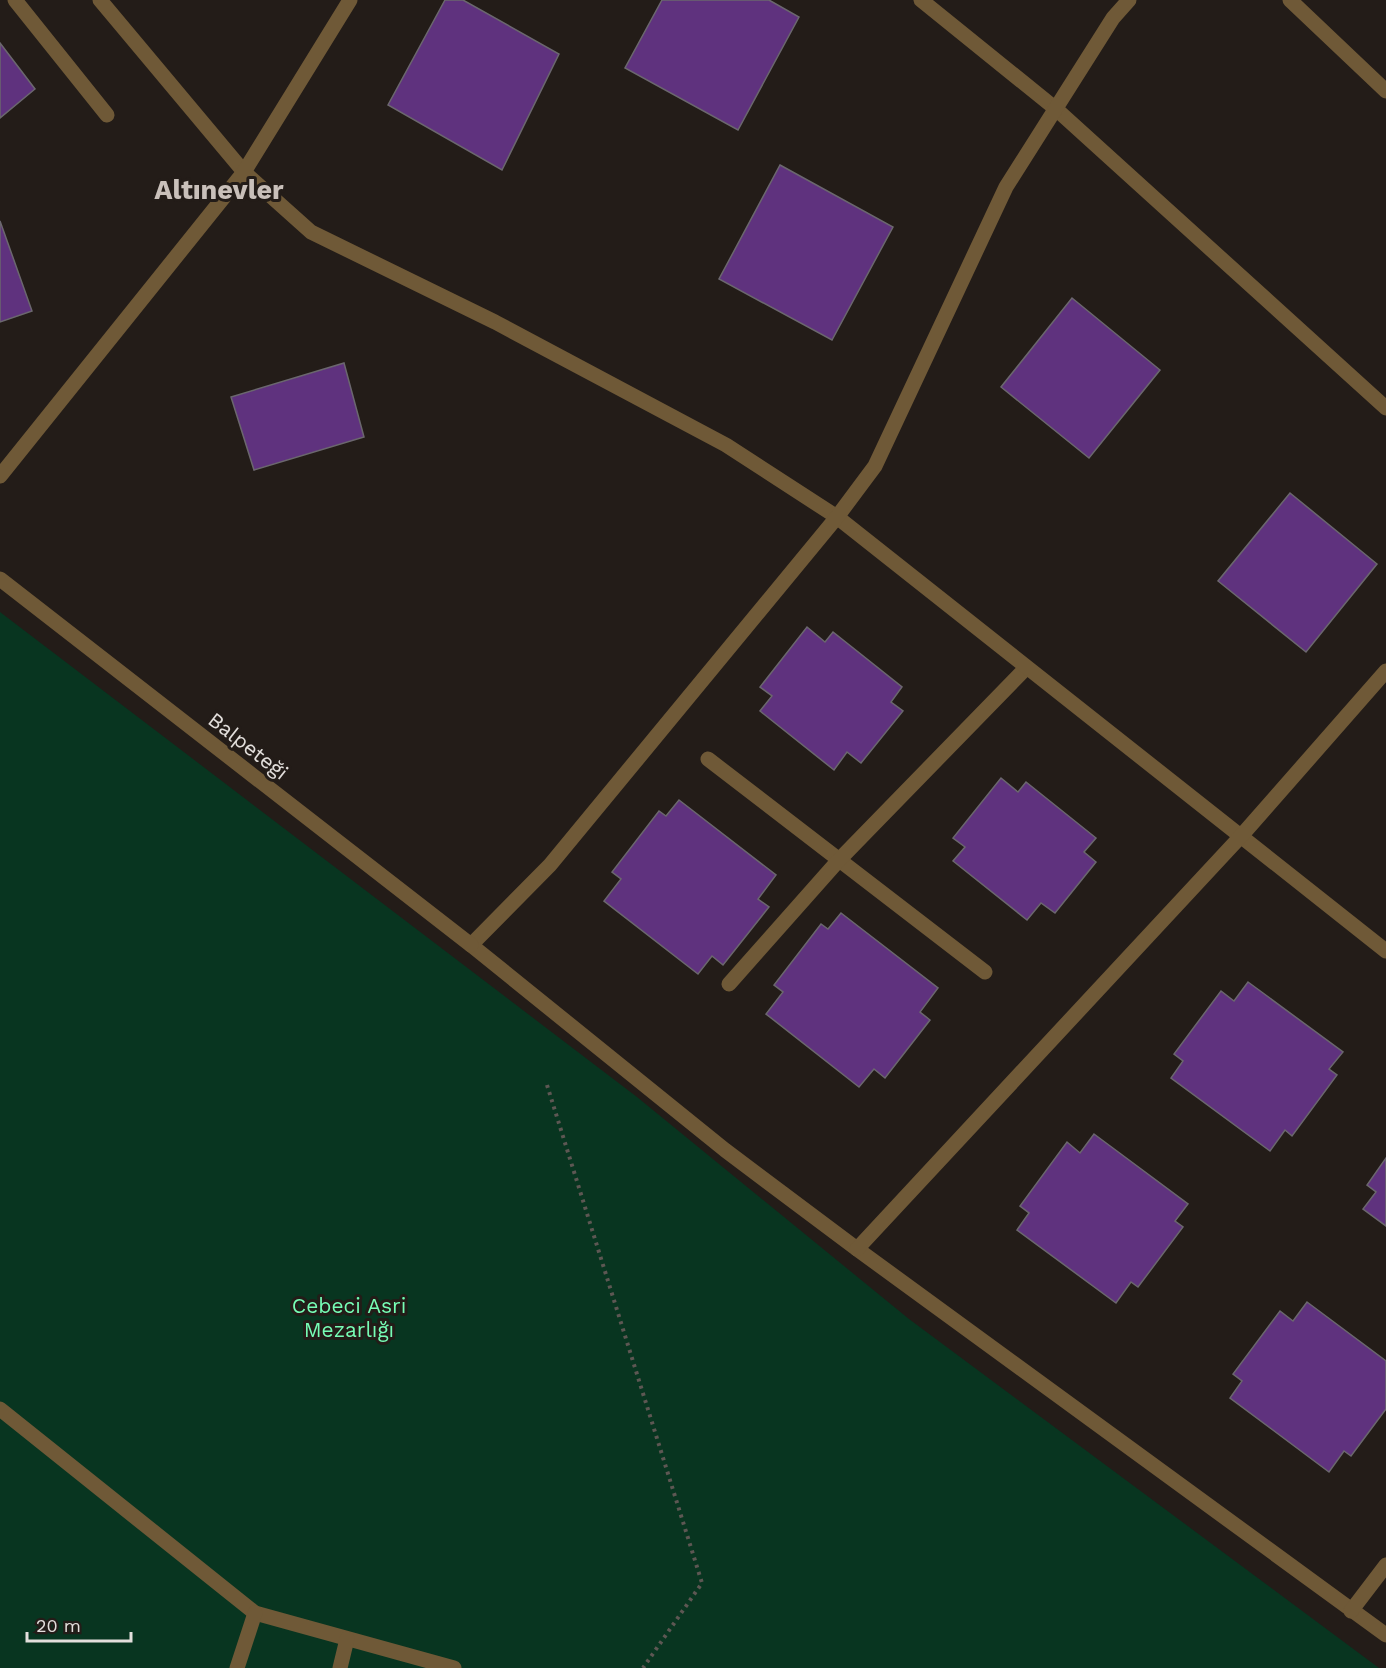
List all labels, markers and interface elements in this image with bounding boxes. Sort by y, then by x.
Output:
district label: Altınevler [154,174,284,206]
street label: Balpeteği [203,707,293,785]
park label: Cebeci Asri Mezarlığı [292,1293,406,1342]
scale bar [27,1605,130,1643]
text: 20 m [36,1615,81,1636]

